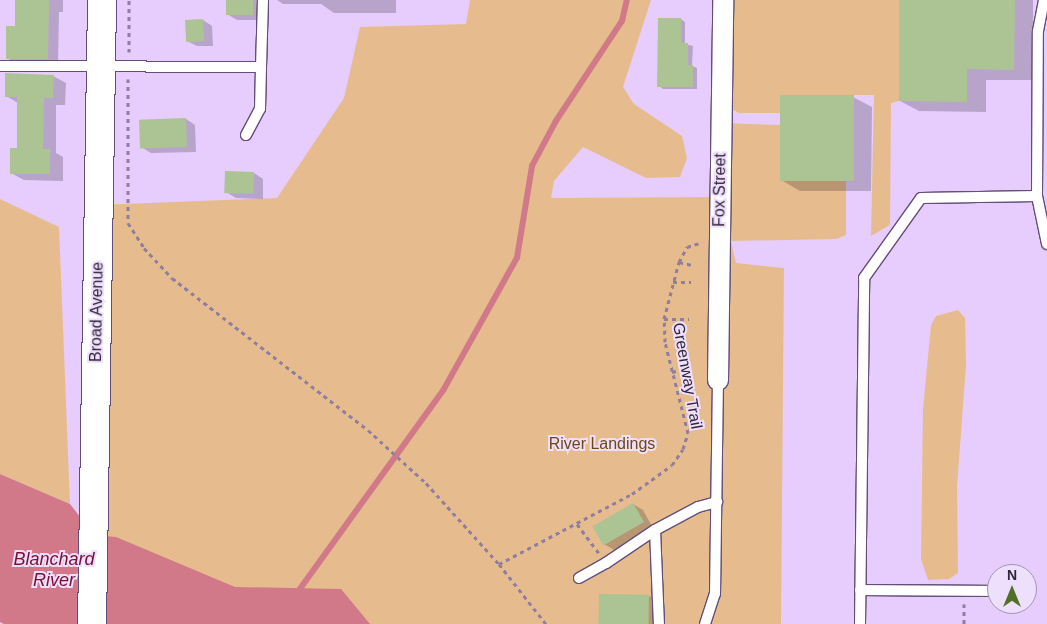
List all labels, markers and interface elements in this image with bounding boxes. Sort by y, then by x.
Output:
street label: Fox Street [710,153,730,227]
street label: Broad Avenue [87,261,107,363]
street label: Greenway Trail [668,321,706,431]
park label: River Landings [549,434,655,454]
water label: Blanchard River [13,549,95,592]
north arrow [987,564,1037,614]
text: N [1007,567,1017,583]

